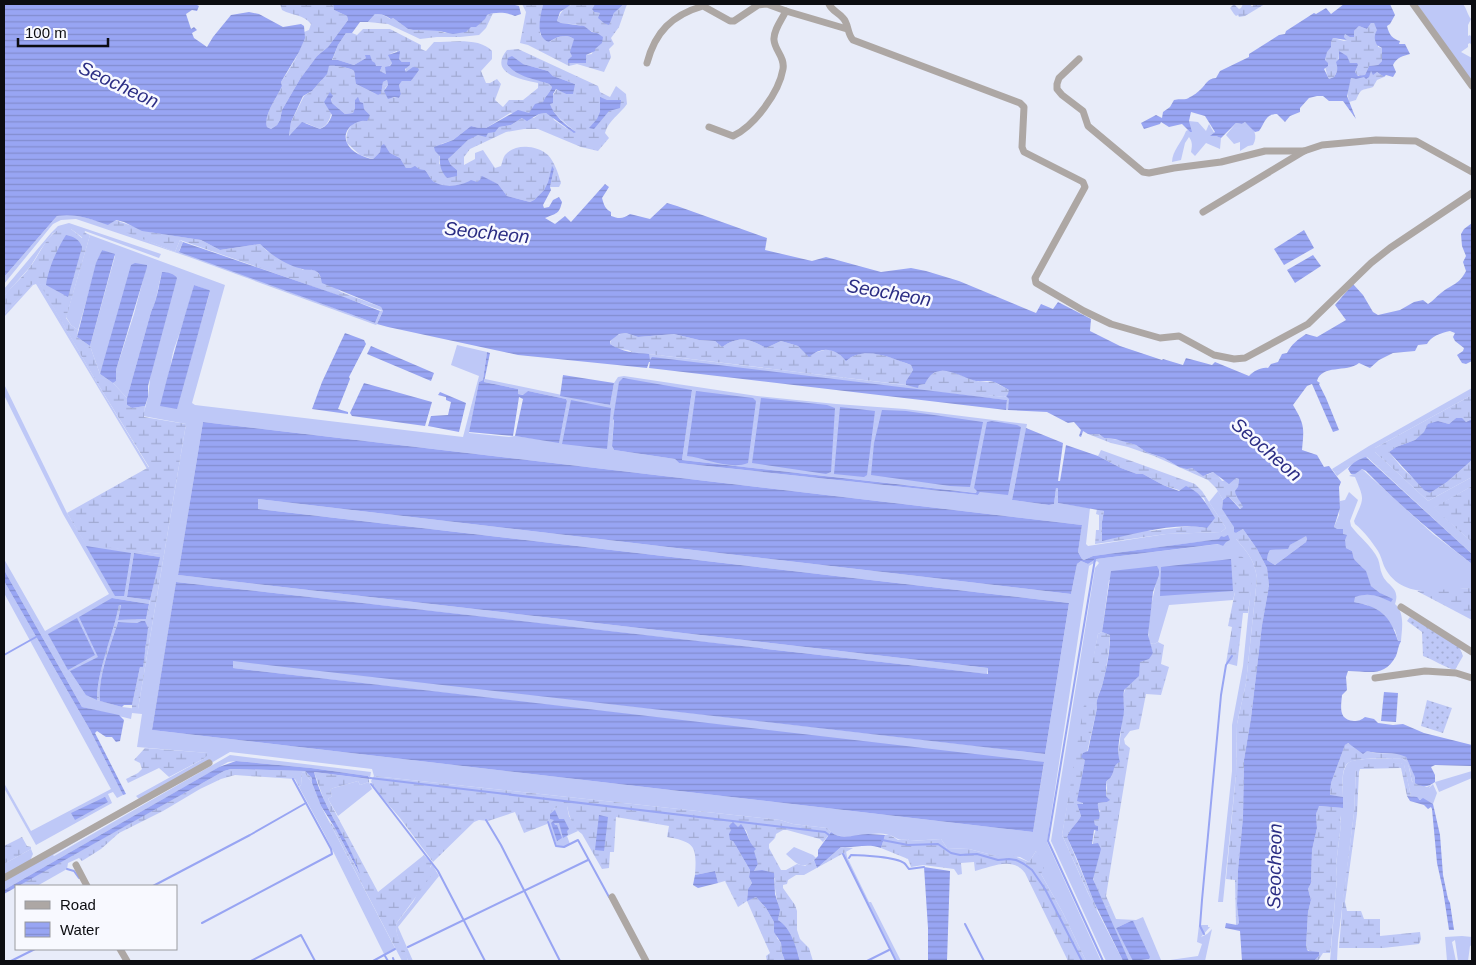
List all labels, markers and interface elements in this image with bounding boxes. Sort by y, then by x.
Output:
scale bar [18,15,108,47]
text: 100 m [25,24,67,41]
water label: Seocheon [76,57,162,112]
water label: Seocheon [443,218,531,247]
water label: Seocheon [845,275,933,310]
water label: Seocheon [1227,413,1306,485]
water label: Seocheon [1263,823,1286,909]
legend [15,885,178,950]
text: Road [60,896,96,913]
text: Water [60,921,99,938]

